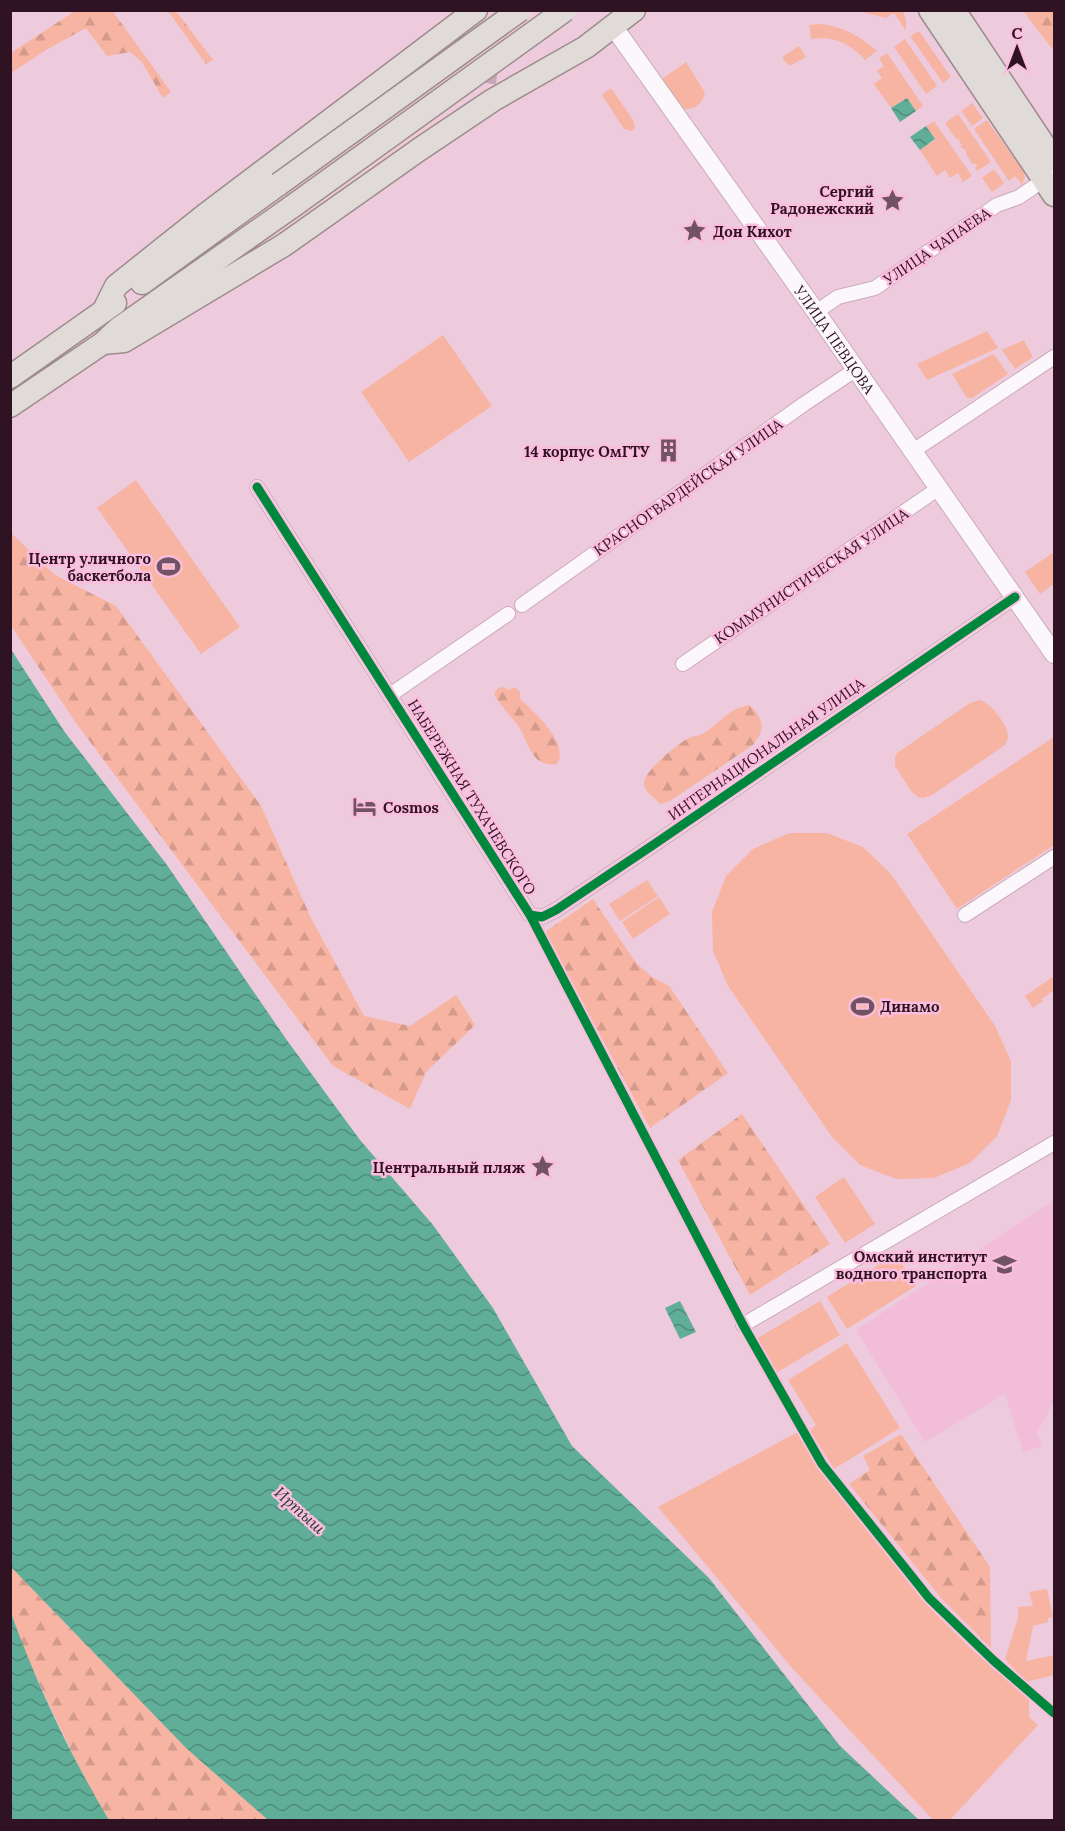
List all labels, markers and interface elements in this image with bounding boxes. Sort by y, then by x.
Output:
north arrow [987,18,1047,78]
text: С [1011,23,1023,43]
place label: Сергий Радонежский [770,182,874,218]
place icon: Сергий Радонежский [879,187,905,213]
street label: УЛИЦА ЧАПАЕВА [879,203,995,289]
place icon: Дон Кихот [682,218,708,244]
place label: Дон Кихот [713,222,792,241]
street label: УЛИЦА ПЕВЦОВА [790,281,880,398]
street label: КРАСНОГВАРДЕЙСКАЯ УЛИЦА [590,414,787,560]
building icon: 14 корпус ОмГТУ [655,438,681,464]
place label: 14 корпус ОмГТУ [524,442,650,461]
street label: КОММУНИСТИЧЕСКАЯ УЛИЦА [710,503,912,648]
place label: Центр уличного баскетбола [28,549,151,585]
sports icon: Центр уличного баскетбола [156,554,182,580]
street label: ИНТЕРНАЦИОНАЛЬНАЯ УЛИЦА [664,673,868,824]
street label: НАБЕРЕЖНАЯ ТУХАЧЕВСКОГО [404,696,540,898]
hotel icon: Cosmos [352,794,378,820]
place label: Cosmos [383,798,439,817]
sports icon: Динамо [849,993,875,1019]
place label: Динамо [880,997,940,1016]
place icon: Центральный пляж [530,1154,556,1180]
place label: Центральный пляж [373,1158,526,1177]
place label: Омский институт водного транспорта [836,1247,987,1283]
school or university icon: Омский институт водного транспорта [992,1252,1018,1278]
water label: Иртыш [271,1482,329,1538]

